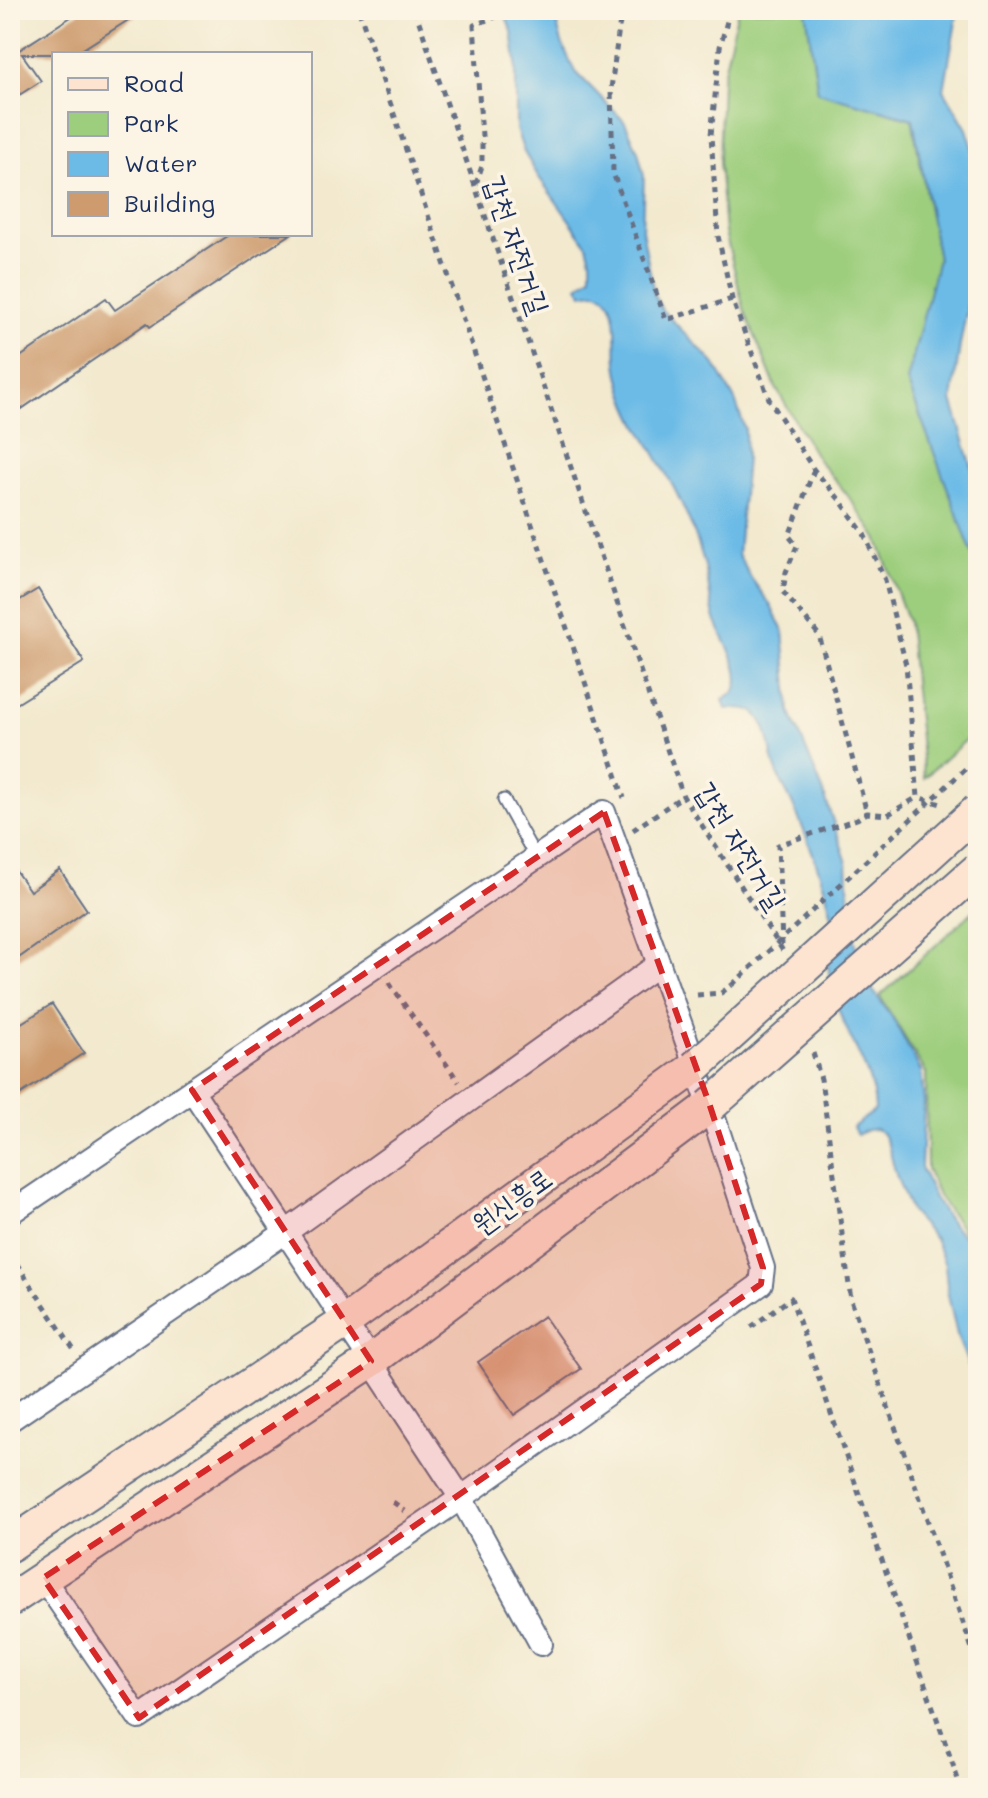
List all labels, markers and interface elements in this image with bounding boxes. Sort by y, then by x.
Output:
legend [52,52,312,236]
text: Road [124,67,184,98]
text: Park [124,107,178,138]
text: Water [124,147,198,178]
street label: 갑천 자전거길 [477,171,558,319]
text: Building [124,187,215,218]
street label: 갑천 자전거길 [688,775,795,916]
street label: 원신흥로 [464,1159,558,1241]

